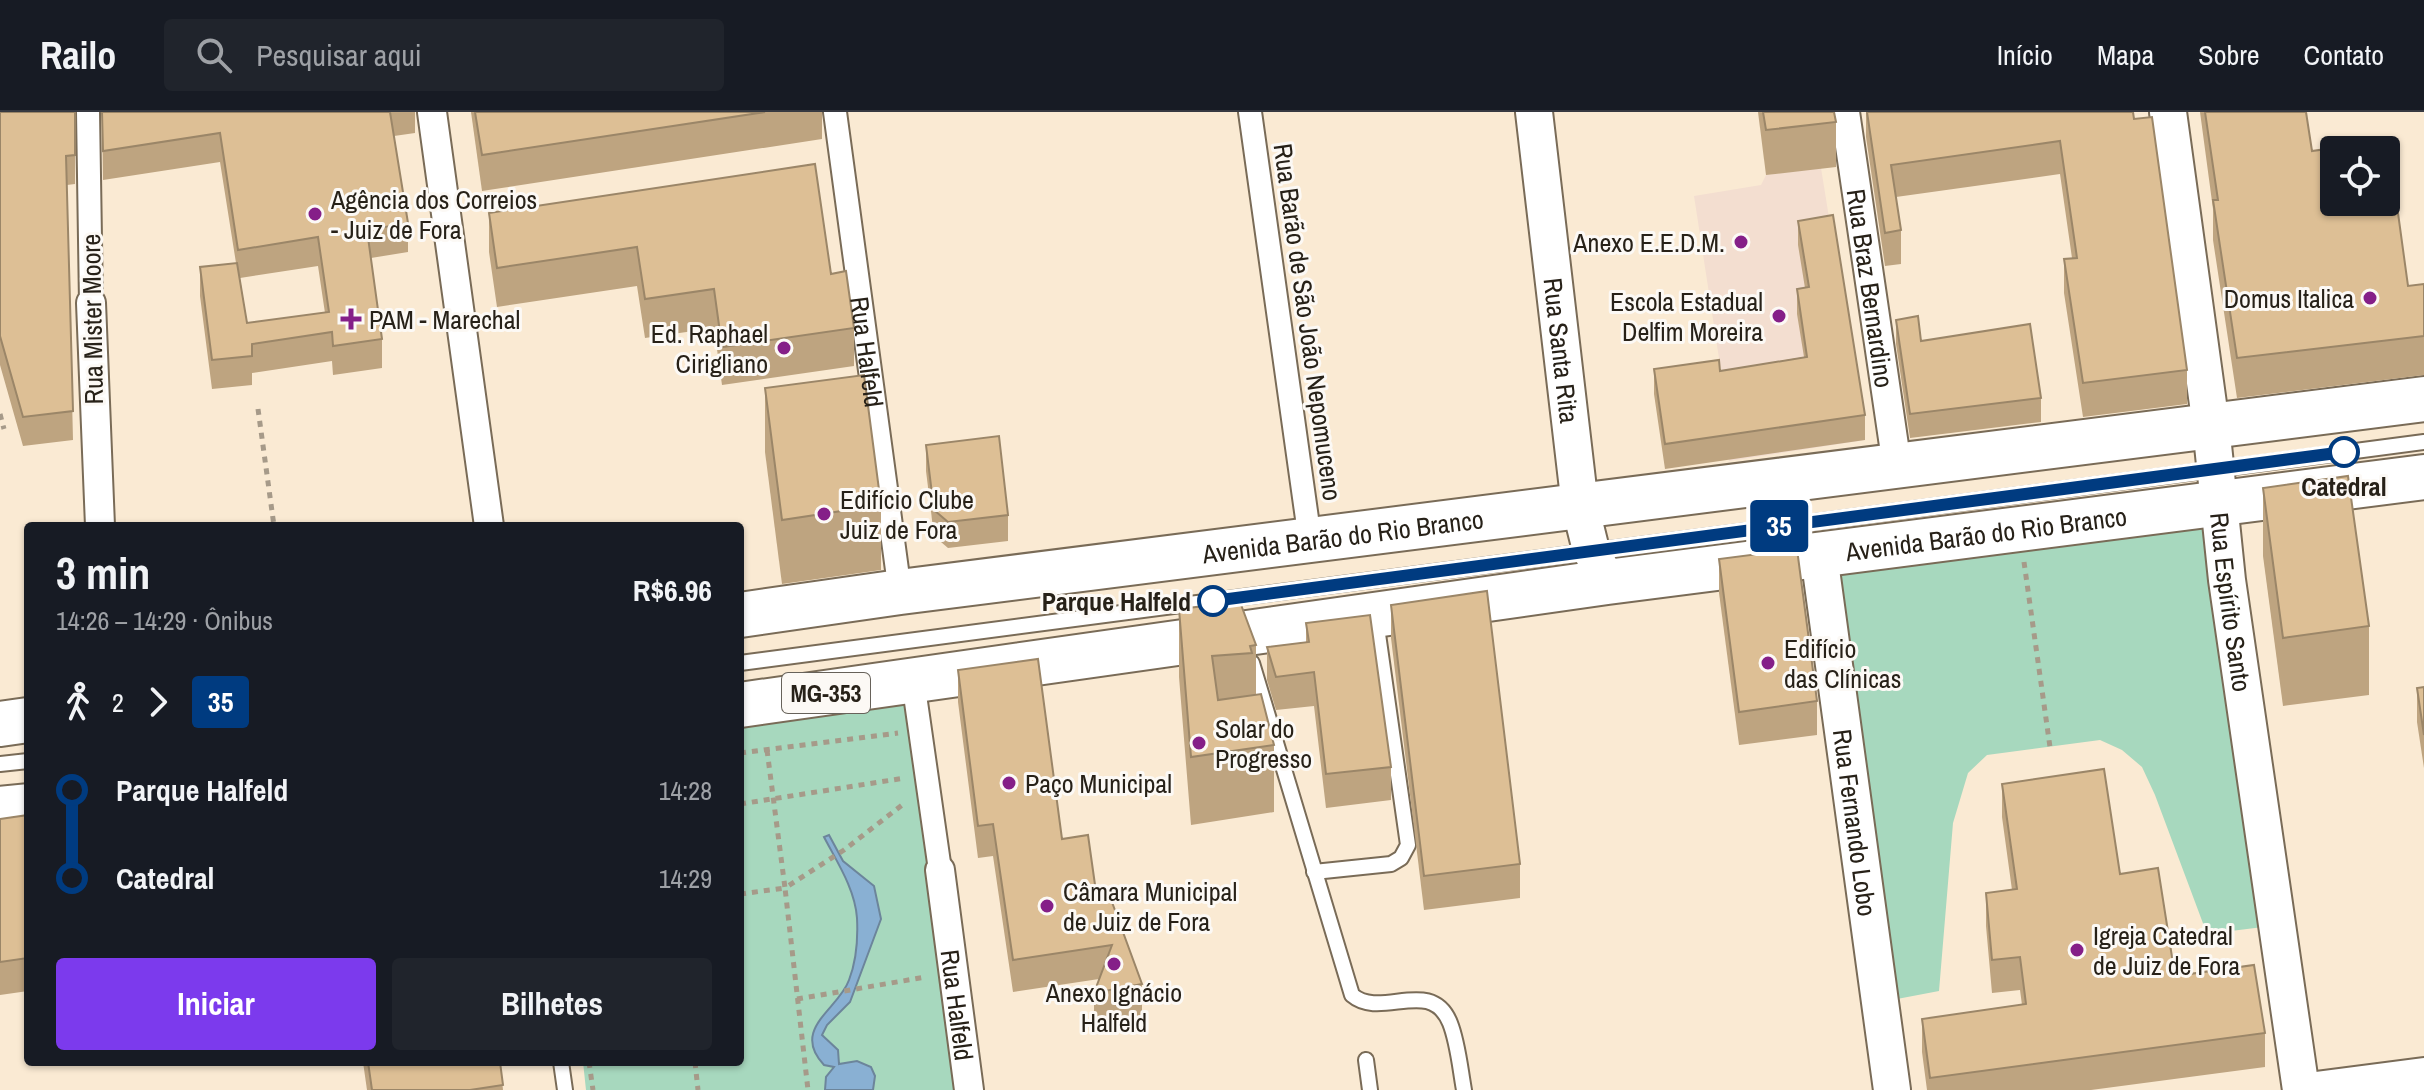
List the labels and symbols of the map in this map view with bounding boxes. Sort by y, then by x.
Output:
street label: Rua Barão de São João Nepomuceno [1266,141,1350,503]
place label: Agência dos Correios - Juiz de Fora [330,182,537,247]
street label: Rua Braz Bernardino [1839,186,1903,390]
marker: Agência dos Correios - Juiz de Fora [306,205,324,223]
place label: Anexo E.E.D.M. [1572,225,1725,260]
street label: Rua Mister Moore [73,233,111,405]
marker: Anexo E.E.D.M. [1732,233,1750,251]
street label: Rua Santa Rita [1536,276,1588,425]
place label: Domus Italica [2224,281,2354,316]
place label: Escola Estadual Delfim Moreira [1610,284,1763,349]
marker: Domus Italica [2361,289,2379,307]
street label: Rua Halfeld [843,294,892,409]
place label: PAM - Marechal [369,302,520,337]
marker: Escola Estadual Delfim Moreira [1770,307,1788,325]
marker: PAM - Marechal [340,308,362,330]
place label: Ed. Raphael Cirigliano [651,316,768,381]
marker: Ed. Raphael Cirigliano [775,339,793,357]
marker: Catedral [2329,437,2359,467]
place label: Catedral [2301,469,2387,504]
place label: Edifício Clube Juiz de Fora [840,482,974,547]
street label: Avenida Barão do Rio Branco [1843,498,2129,569]
line badge: 35 [1743,500,1815,552]
street label: Avenida Barão do Rio Branco [1199,501,1485,571]
marker: Edifício Clube Juiz de Fora [815,505,833,523]
street label: Rua Espírito Santo [2203,511,2260,694]
place label: Parque Halfeld [1042,584,1191,619]
marker: Parque Halfeld [1198,586,1228,616]
place label: Edifício das Clínicas [1784,631,1901,696]
marker: Edifício das Clínicas [1759,654,1777,672]
road number: MG-353 [782,673,870,713]
place label: Solar do Progresso [1215,711,1312,776]
street label: Rua Fernando Lobo [1825,727,1886,918]
marker: Solar do Progresso [1190,734,1208,752]
place label: Paço Municipal [1025,766,1172,801]
marker: Paço Municipal [1000,774,1018,792]
place label: Câmara Municipal de Juiz de Fora [1063,874,1237,939]
marker: Câmara Municipal de Juiz de Fora [1038,897,1056,915]
place label: Igreja Catedral de Juiz de Fora [2093,918,2240,983]
marker: Igreja Catedral de Juiz de Fora [2068,941,2086,959]
street label: Rua Halfeld [933,947,982,1062]
marker: Anexo Ignácio Halfeld [1105,955,1123,973]
place label: Anexo Ignácio Halfeld [1045,975,1182,1040]

